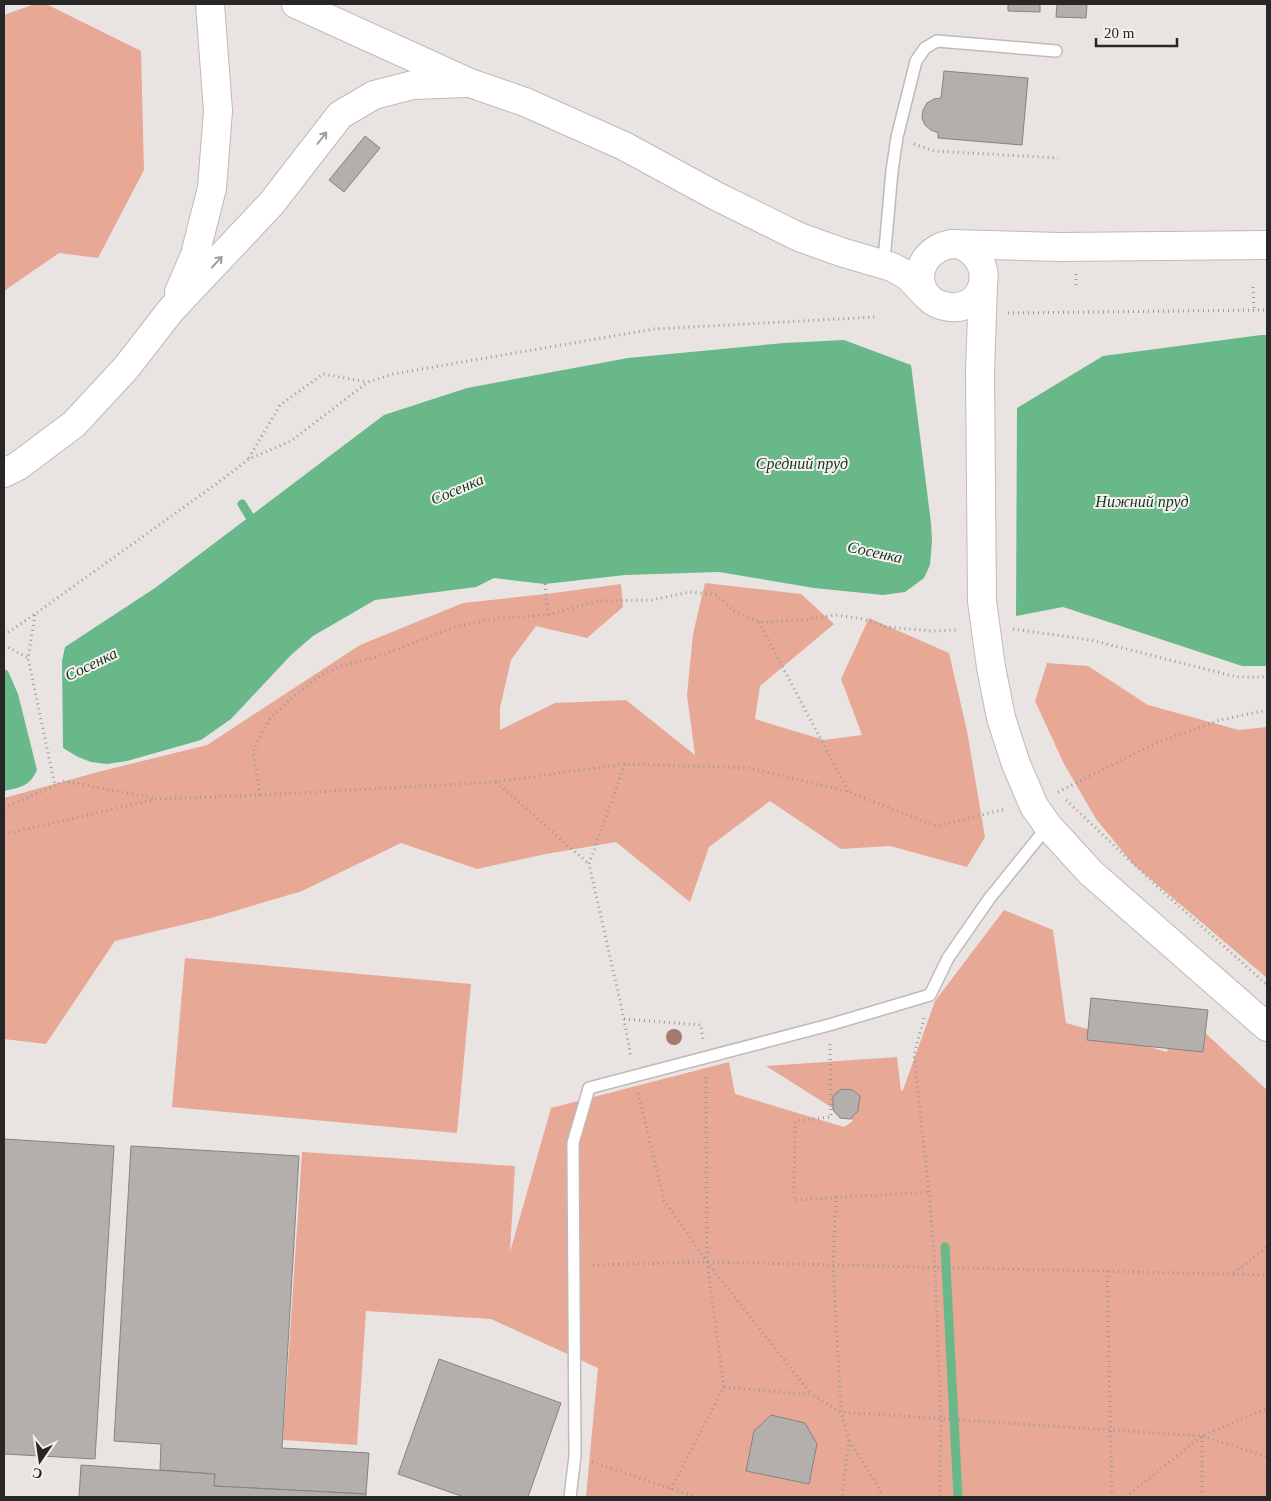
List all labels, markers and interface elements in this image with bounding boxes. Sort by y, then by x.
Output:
scale bar [1096,15,1177,47]
text: 20 m [1104,25,1135,41]
one-way arrow [317,131,327,145]
one-way arrow [211,255,223,268]
water label: Средний пруд [756,455,848,473]
water label: Сосенка [428,470,486,508]
water label: Нижний пруд [1094,493,1189,511]
water label: Сосенка [846,538,904,566]
water label: Сосенка [62,644,120,684]
north arrow [15,1436,65,1486]
text: С [31,1465,44,1482]

